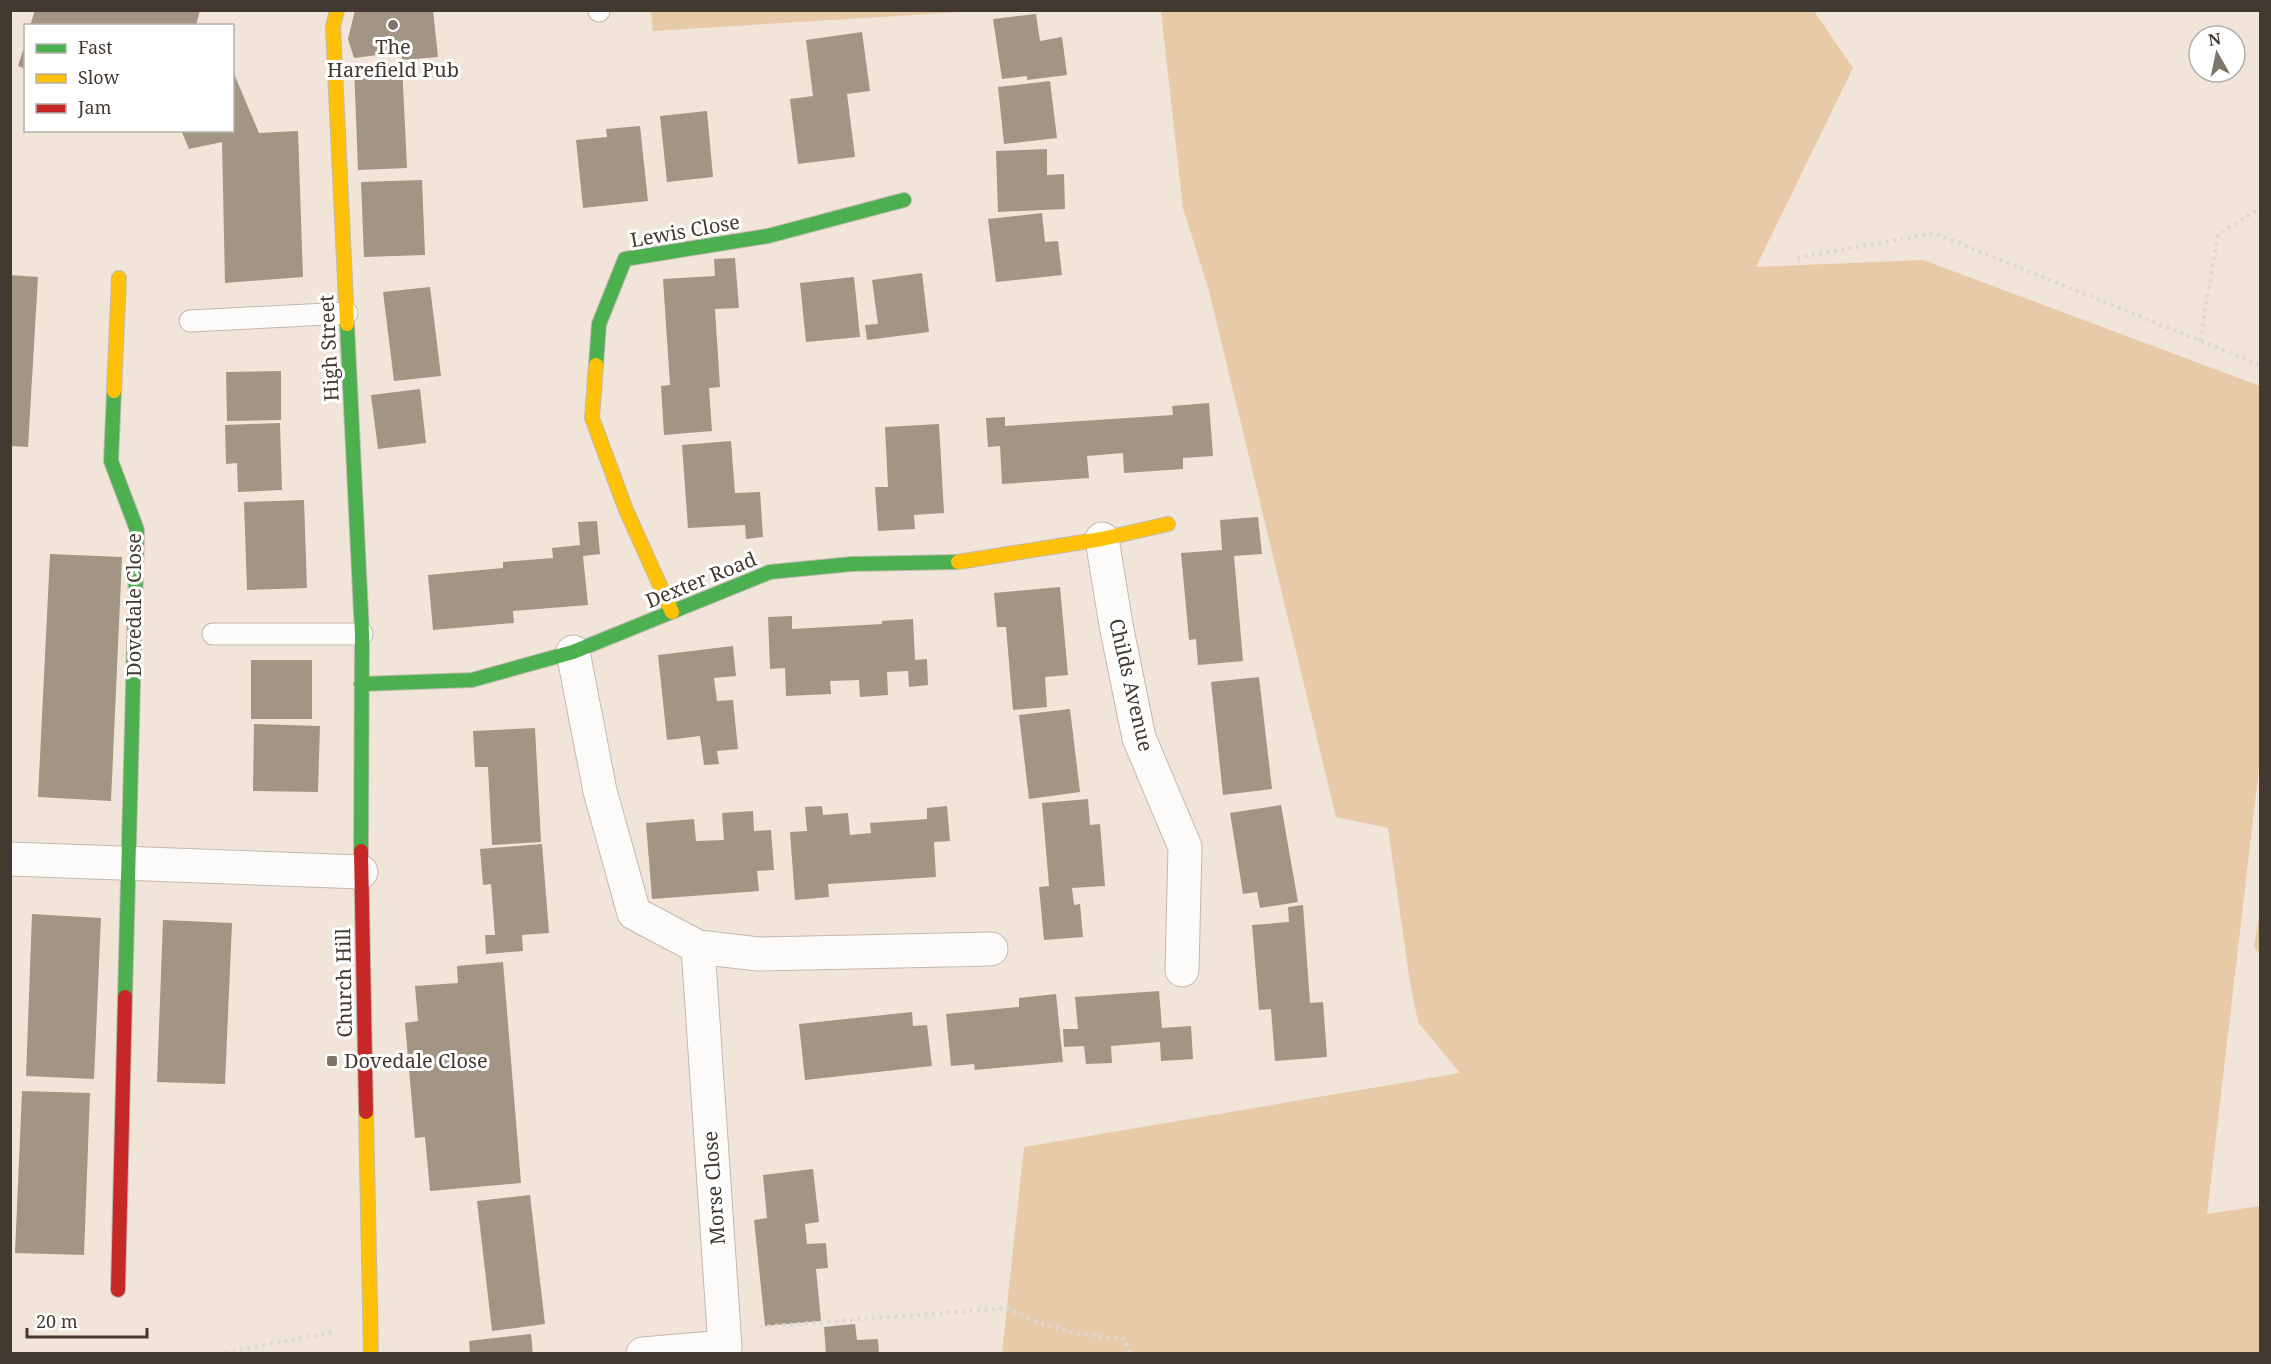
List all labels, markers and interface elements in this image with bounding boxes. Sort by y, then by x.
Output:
marker: The Harefield Pub [386,18,400,32]
legend [24,24,234,132]
north arrow [2187,24,2247,84]
text: N [2207,27,2223,51]
place label: The Harefield Pub [327,33,459,83]
text: Fast [78,35,113,59]
text: Slow [78,65,120,89]
text: Jam [77,95,112,119]
street label: Lewis Close [628,208,742,253]
street label: High Street [312,294,345,402]
street label: Dovedale Close [120,533,147,677]
street label: Dexter Road [641,545,760,614]
street label: Childs Avenue [1103,616,1160,754]
street label: Church Hill [329,928,358,1038]
place label: Dovedale Close [344,1047,488,1074]
marker: Dovedale Close [325,1054,339,1068]
street label: Morse Close [696,1130,731,1246]
scale bar [27,1301,147,1339]
text: 20 m [36,1309,78,1333]

